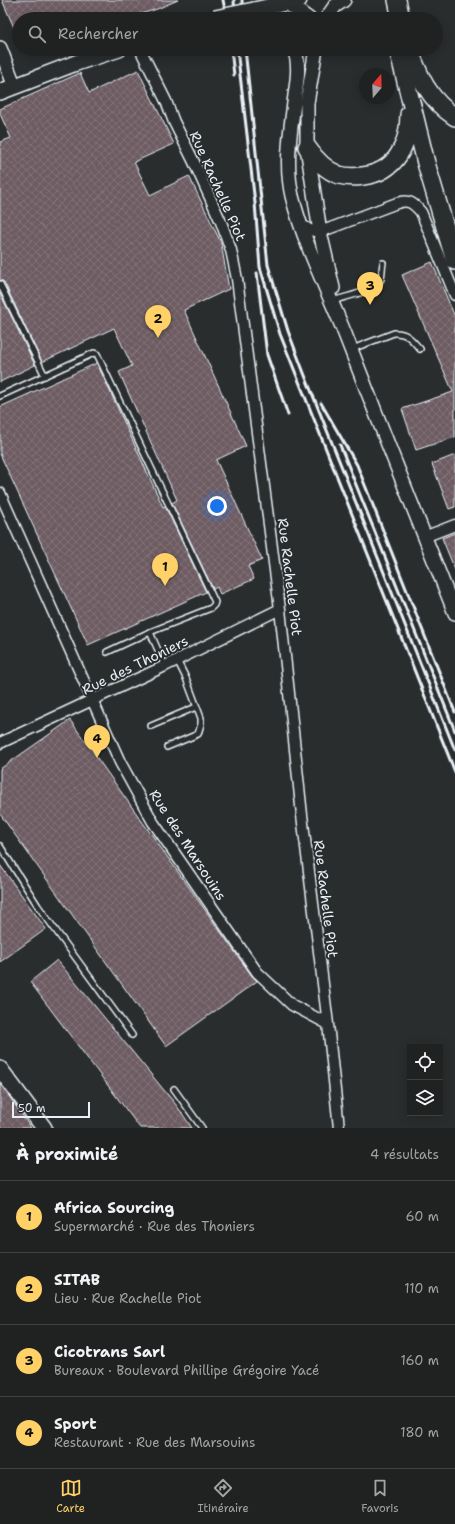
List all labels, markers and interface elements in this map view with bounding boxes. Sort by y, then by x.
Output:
search box [12,12,443,56]
icon: search [26,23,48,45]
text: Rechercher [58,24,139,44]
north arrow [359,68,395,104]
street label: Rue Rachelle Piot [186,128,250,244]
pin: 3 [357,272,383,305]
pin: 2 [145,305,171,338]
your location [207,496,227,516]
street label: Rue Rachelle Piot [274,517,306,637]
pin: 1 [152,553,178,586]
street label: Rue des Thoniers [79,631,191,699]
pin: 4 [84,725,110,758]
street label: Rue des Marsouins [145,786,231,904]
street label: Rue Rachelle Piot [310,839,342,959]
map controls [407,1044,443,1116]
button: locate [407,1044,443,1080]
button: layers [407,1080,443,1116]
scale bar [12,1100,90,1119]
text: 50 m [18,1101,46,1116]
text: À proximité [16,1143,118,1165]
text: 4 résultats [370,1146,439,1163]
text: Africa Sourcing [54,1198,174,1218]
text: 1 [26,1208,32,1225]
text: 60 m [406,1208,439,1225]
text: Supermarché · Rue des Thoniers [54,1218,255,1235]
text: SITAB [54,1270,100,1290]
text: 2 [24,1280,34,1297]
text: 110 m [404,1280,439,1297]
text: Lieu · Rue Rachelle Piot [54,1290,202,1307]
text: Cicotrans Sarl [54,1342,165,1362]
text: 3 [24,1352,34,1369]
text: 160 m [401,1352,439,1369]
text: Bureaux · Boulevard Phillipe Grégoire Yacé [54,1362,319,1379]
text: Sport [54,1414,96,1434]
text: 4 [24,1424,34,1441]
text: 180 m [400,1424,439,1441]
text: Restaurant · Rue des Marsouins [54,1434,255,1451]
tab: Carte [56,1477,85,1516]
tab: Itinéraire [198,1477,249,1516]
tab: Favoris [361,1477,399,1516]

